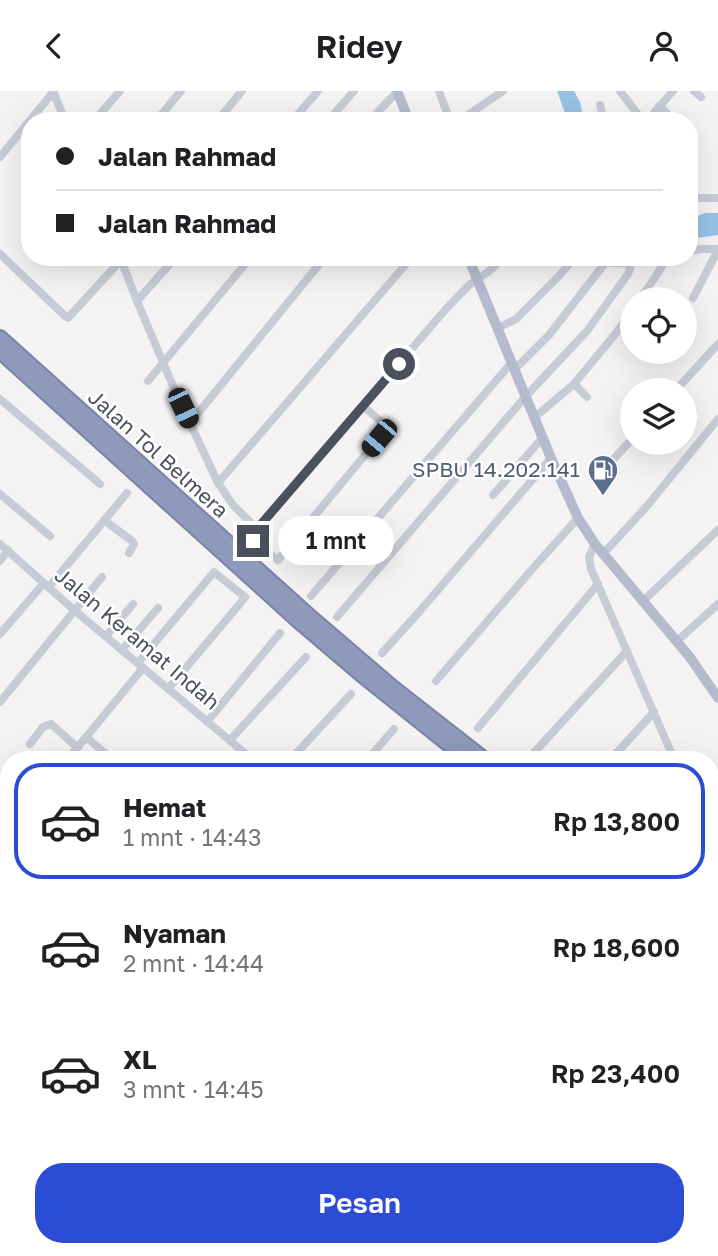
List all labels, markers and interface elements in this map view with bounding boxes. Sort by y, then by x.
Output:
icon: back [35,27,73,65]
text: Ridey [316,27,402,65]
icon: person [645,27,683,65]
text: Jalan Rahmad [98,141,276,172]
text: Jalan Rahmad [98,208,276,239]
map controls [620,287,697,455]
button: locate [620,287,697,364]
route start [383,348,415,380]
button: layers [620,378,697,455]
street label: Jalan Tol Belmera [83,384,234,523]
car [165,385,202,431]
car [358,415,401,461]
fuel station icon: SPBU 14.202.141 [586,453,620,497]
place label: SPBU 14.202.141 [412,456,580,482]
callout: 1 mnt [278,517,393,566]
route end [237,525,269,557]
text: 1 mnt [306,526,366,554]
street label: Jalan Keramat Indah [50,562,225,715]
icon: car [39,790,102,853]
text: Hemat [123,792,206,823]
text: Rp 13,800 [553,806,680,837]
text: 1 mnt · 14:43 [123,823,261,851]
icon: car [39,916,102,979]
text: Nyaman [123,918,226,949]
text: Rp 18,600 [553,932,680,963]
text: 2 mnt · 14:44 [123,949,264,977]
icon: car [39,1042,102,1105]
text: XL [123,1044,157,1075]
text: Rp 23,400 [551,1058,680,1089]
text: 3 mnt · 14:45 [123,1075,264,1103]
button: Pesan [35,1163,684,1243]

